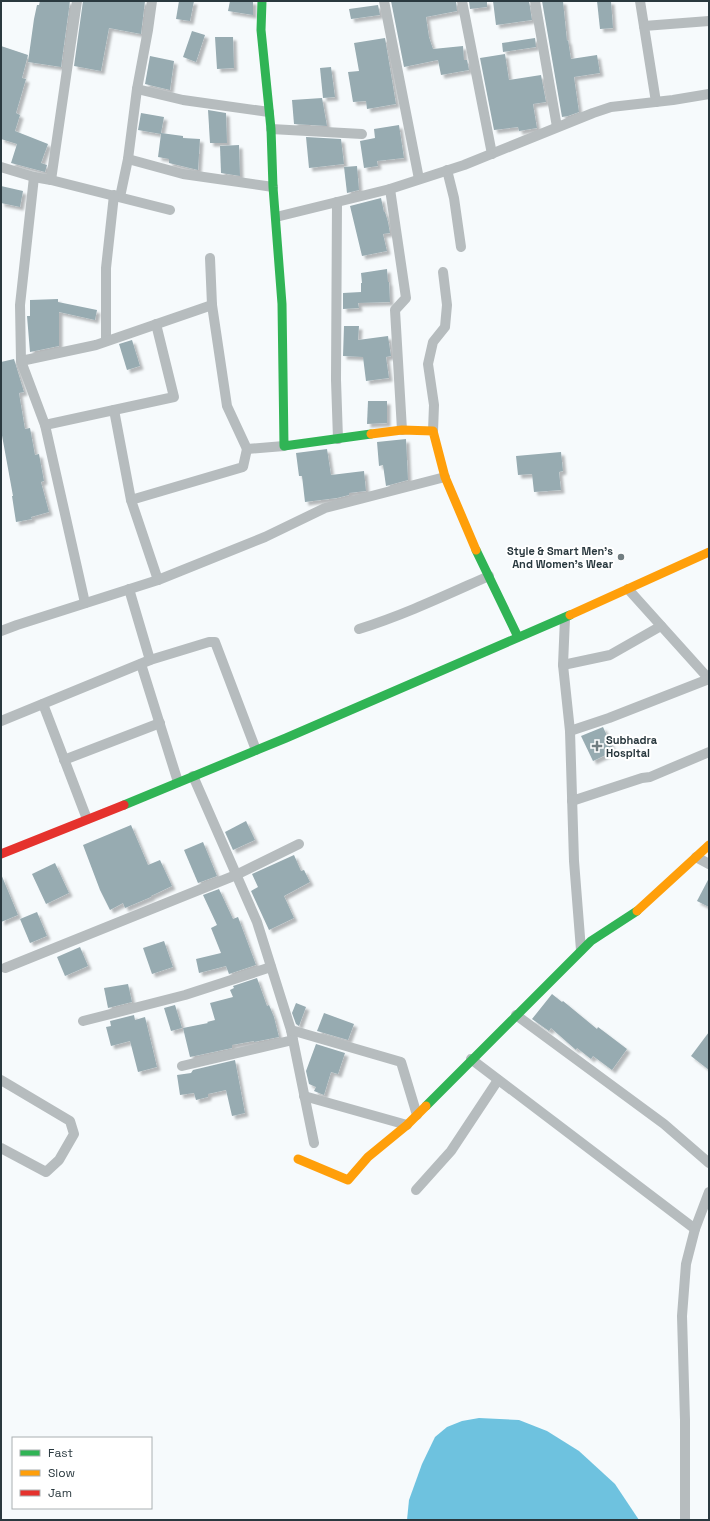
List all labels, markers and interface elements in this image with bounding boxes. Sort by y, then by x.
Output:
place label: Style & Smart Men’s And Women’s Wear [507,544,614,571]
marker: Style & Smart Men’s And Women’s Wear [616,552,626,562]
place label: Subhadra Hospital [606,733,658,760]
marker: Subhadra Hospital [591,740,603,752]
legend [12,1437,152,1509]
text: Fast [48,1445,73,1461]
text: Slow [48,1465,75,1481]
text: Jam [48,1485,72,1501]

